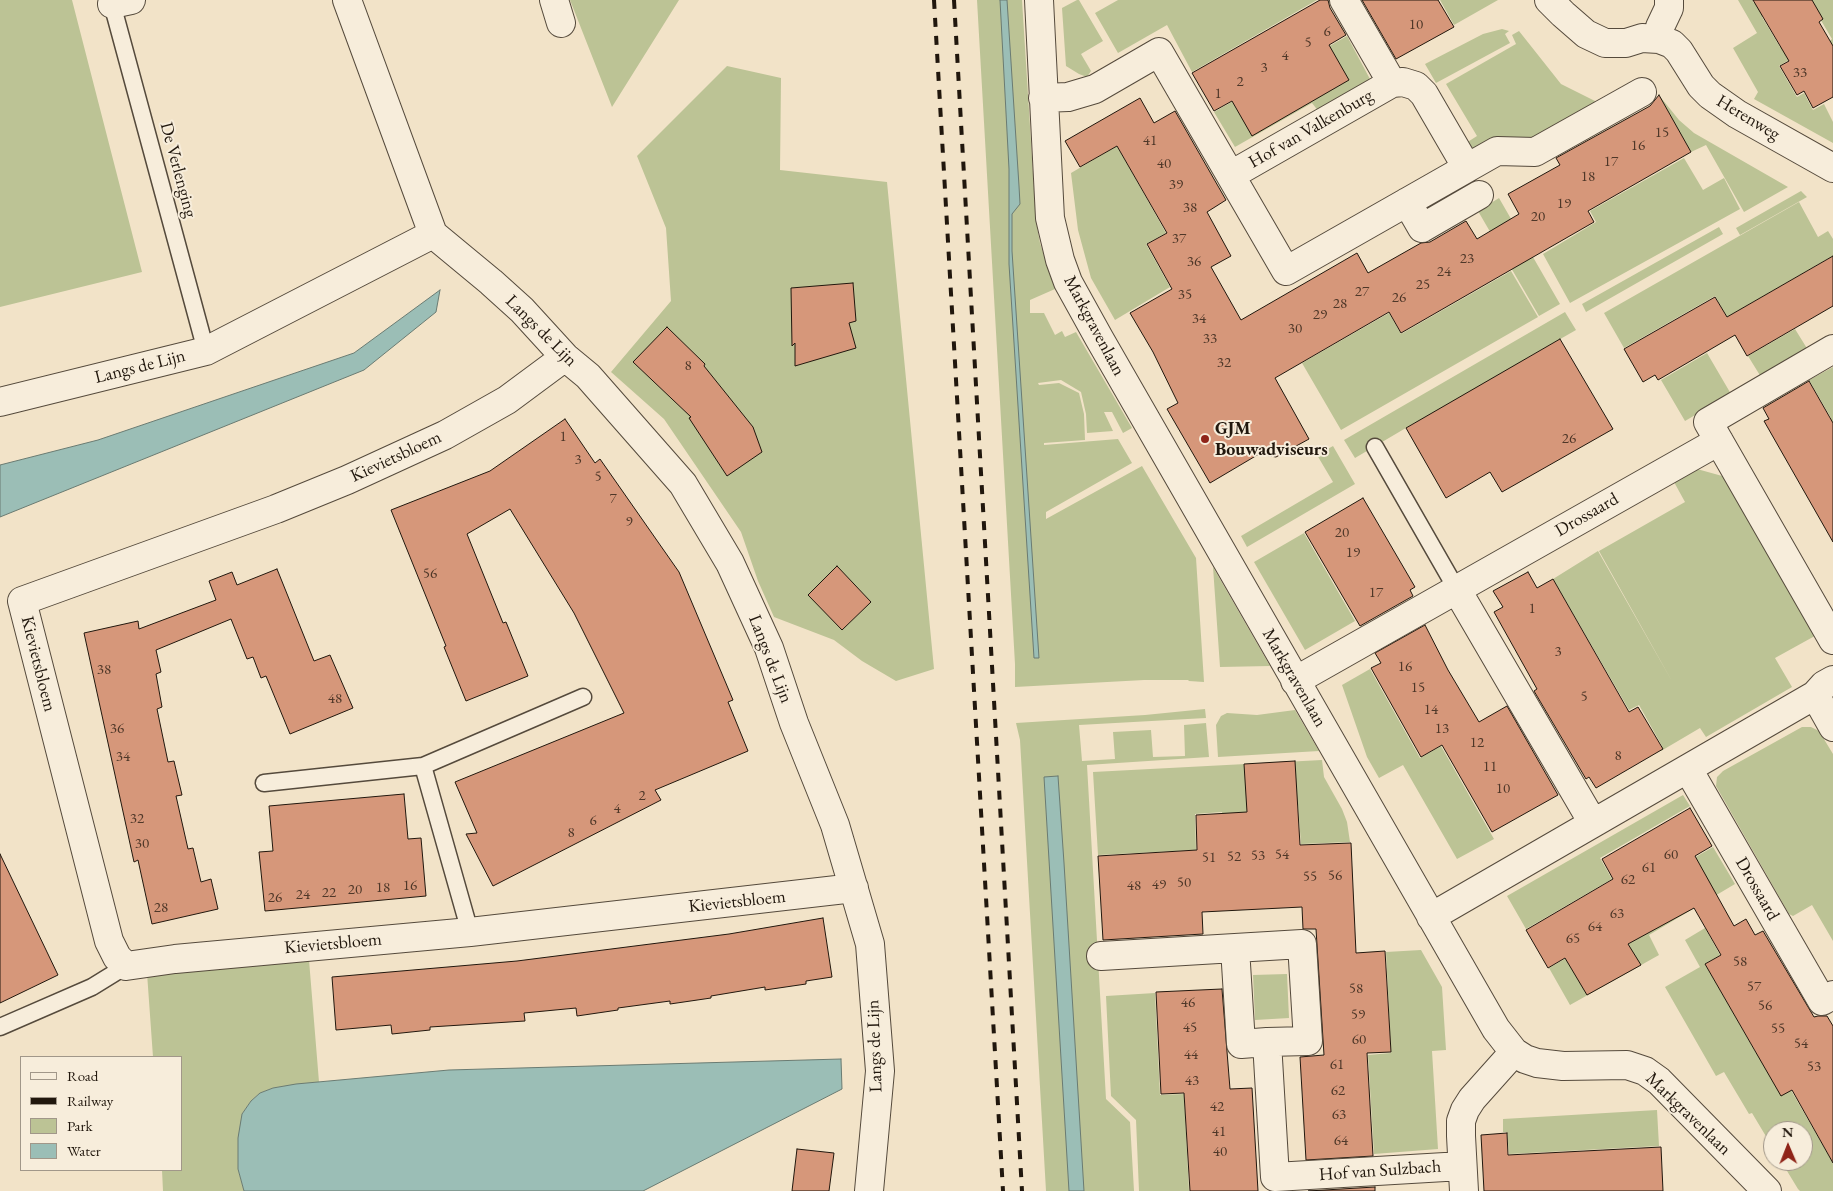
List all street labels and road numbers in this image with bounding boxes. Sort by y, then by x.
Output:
street label: Hof van Valkenburg [1245,85,1377,173]
street label: Herenweg [1712,91,1784,145]
street label: De Verlenging [155,120,201,220]
street label: Markgravenlaan [1059,272,1129,380]
street label: Langs de Lijn [501,291,581,371]
street label: Langs de Lijn [92,345,188,389]
street label: Kievietsbloem [347,427,445,487]
street label: Drossaard [1551,488,1623,542]
street label: Langs de Lijn [743,612,797,706]
street label: Kievietsbloem [16,614,60,714]
street label: Markgravenlaan [1257,625,1331,731]
street label: Drossaard [1730,853,1784,925]
street label: Kievietsbloem [687,886,787,918]
street label: Kievietsbloem [283,929,383,959]
street label: Langs de Lijn [863,999,887,1093]
street label: Markgravenlaan [1641,1068,1735,1160]
street label: Hof van Sulzbach [1318,1156,1442,1186]

